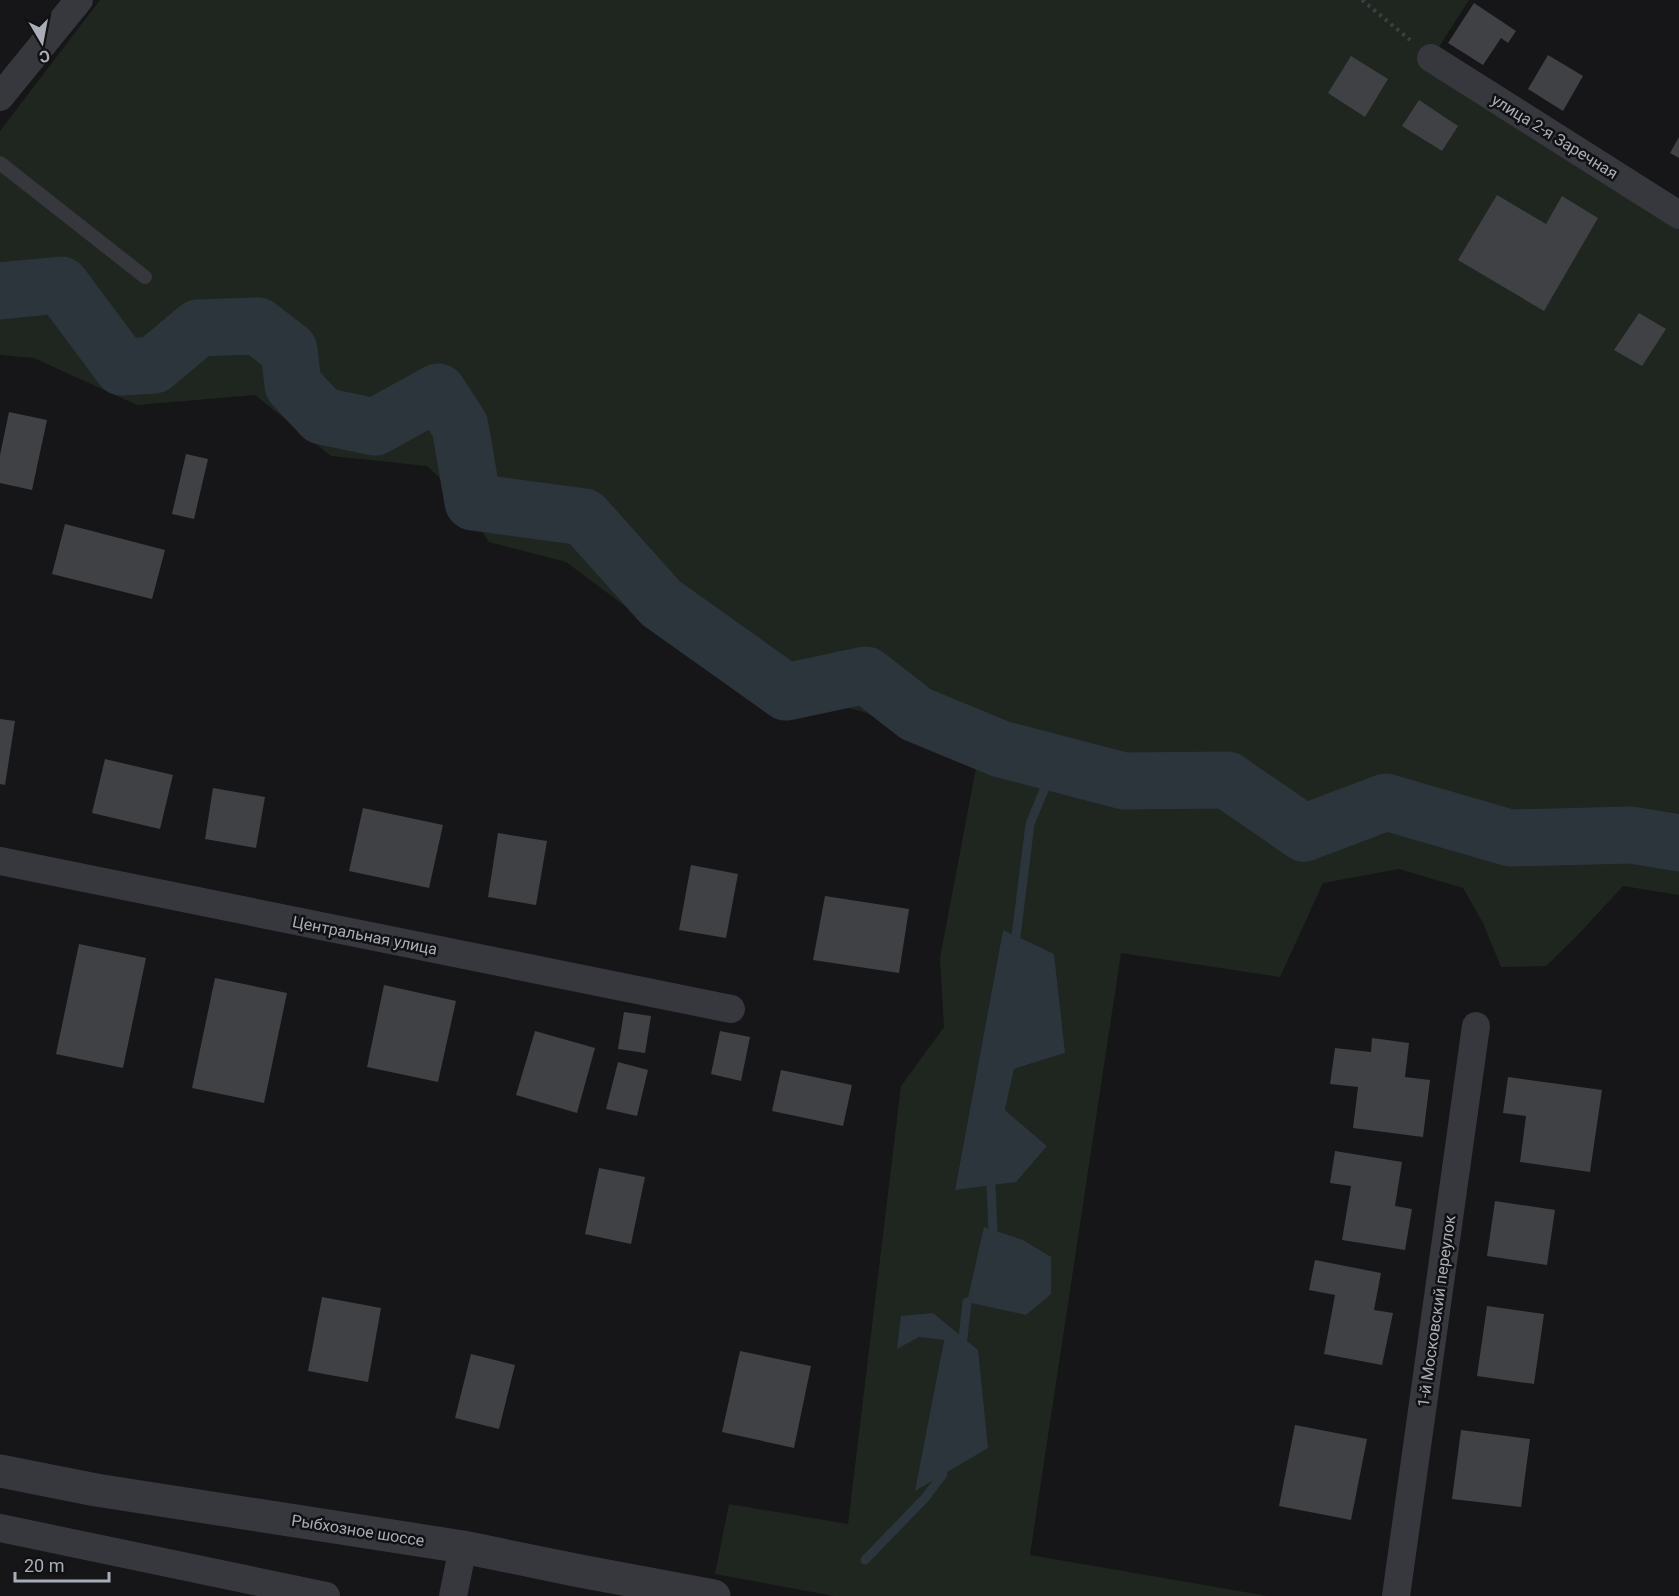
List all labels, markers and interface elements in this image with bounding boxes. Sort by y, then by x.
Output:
north arrow [12,12,72,72]
text: С [38,46,51,67]
street label: улица 2-я Заречная [1488,90,1621,183]
street label: Центральная улица [291,912,439,959]
street label: 1-й Московский переулок [1414,1214,1459,1408]
street label: Рыбхозное шоссе [290,1511,426,1550]
scale bar [15,1545,110,1583]
text: 20 m [24,1555,64,1576]

